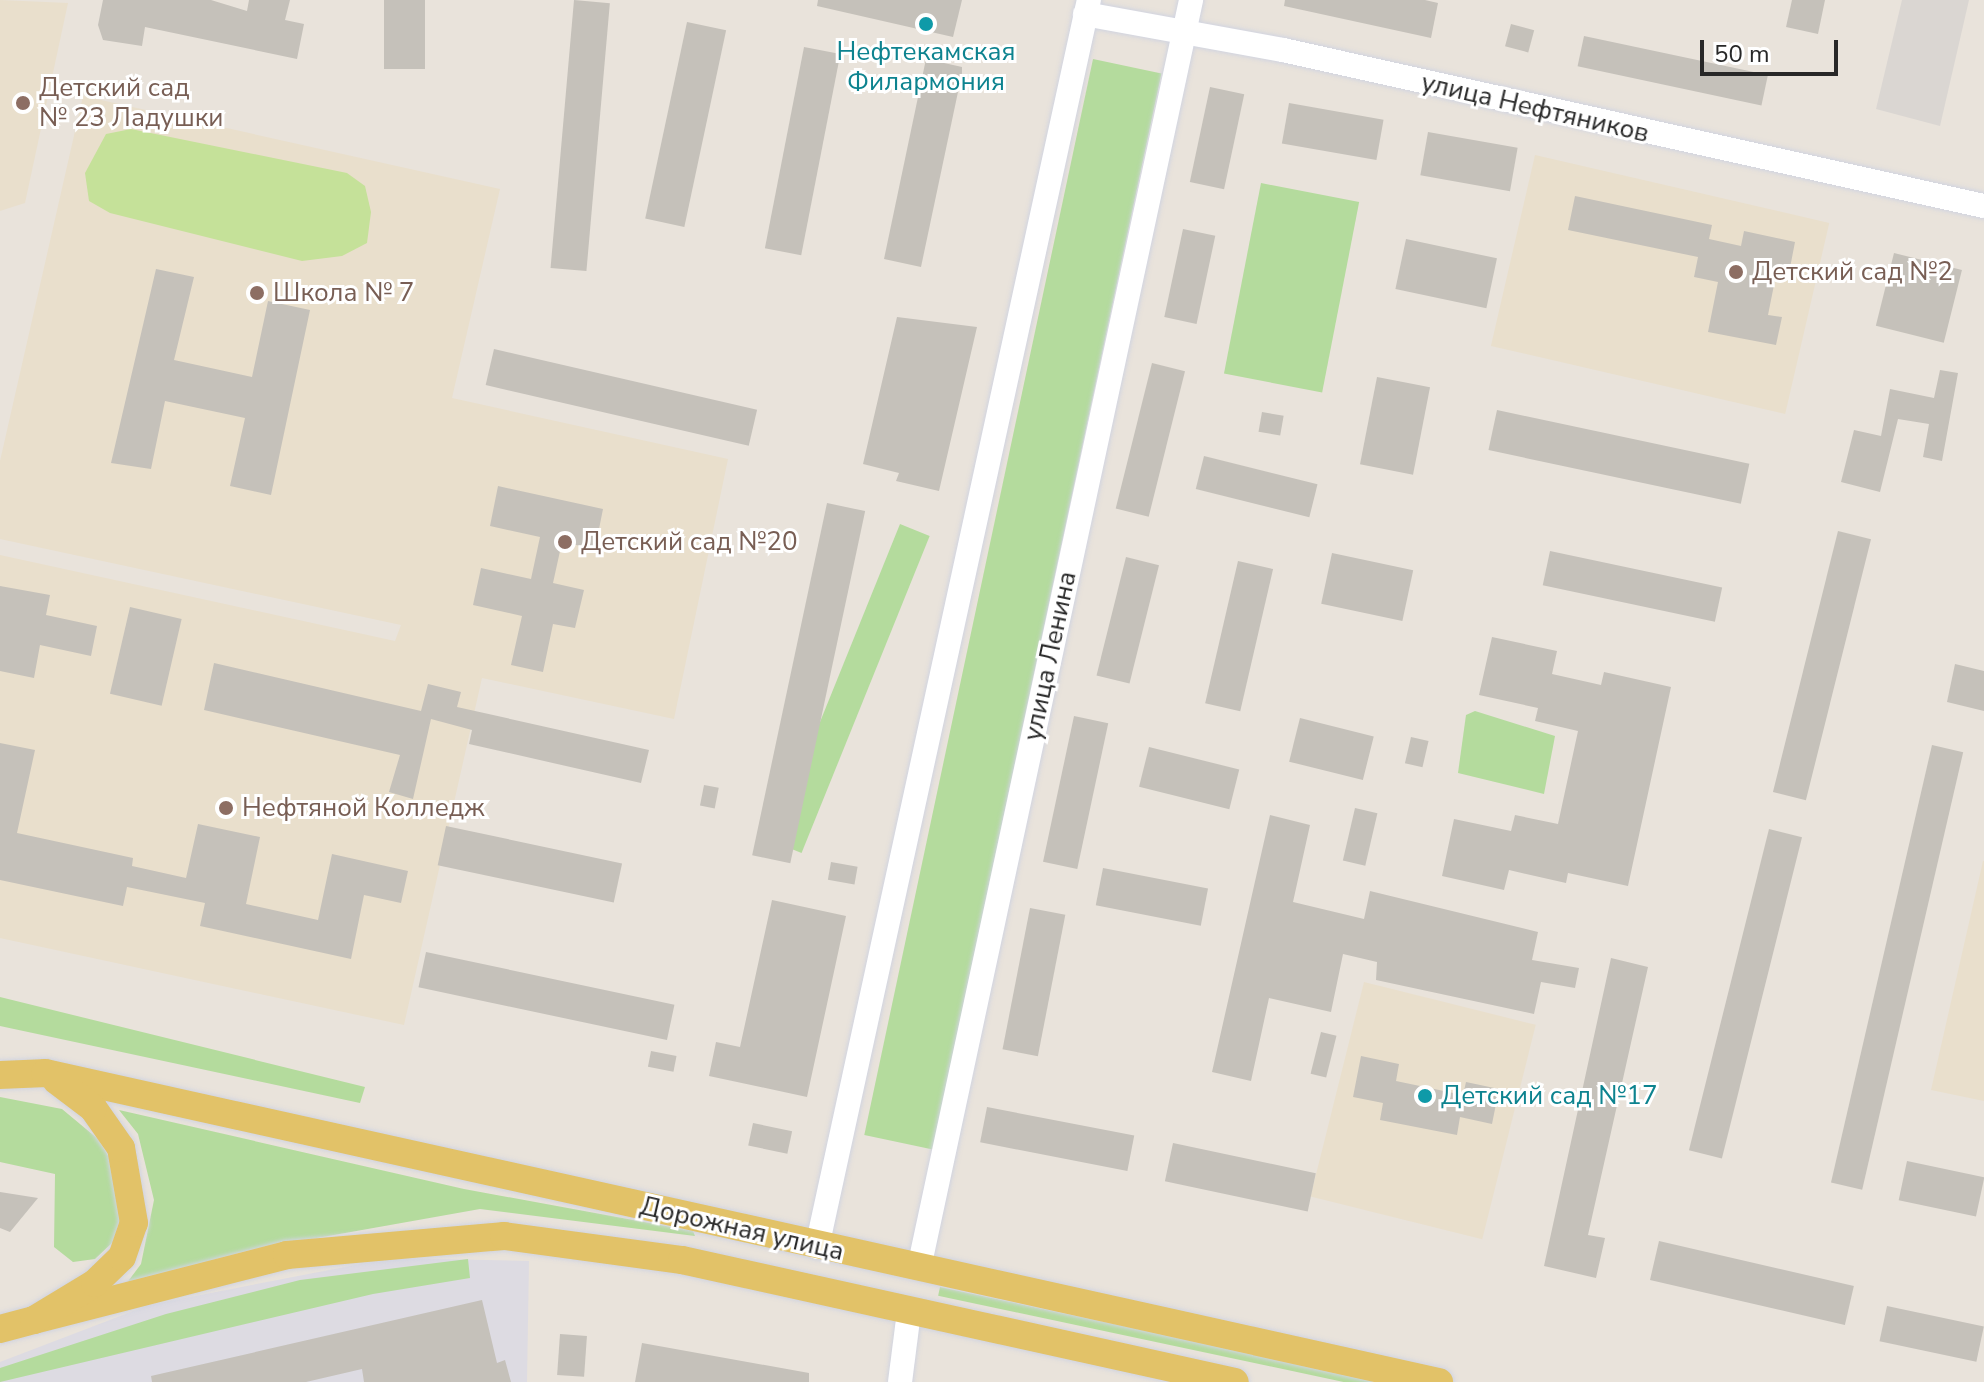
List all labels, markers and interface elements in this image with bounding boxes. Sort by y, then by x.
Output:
marker: Нефтекамская Филармония [917,15,935,33]
scale bar [1704,24,1842,74]
place label: Нефтекамская Филармония [837,36,1015,98]
text: 50 m [1714,38,1770,70]
street label: улица Нефтяников [1418,67,1652,149]
place label: Детский сад № 23 Ладушки [39,72,224,134]
marker: Детский сад № 23 Ладушки [14,94,32,112]
place label: Детский сад №2 [1752,256,1953,288]
marker: Детский сад №2 [1727,263,1745,281]
place label: Школа № 7 [273,277,414,309]
marker: Школа № 7 [248,284,266,302]
place label: Детский сад №20 [581,526,797,558]
marker: Детский сад №20 [556,533,574,551]
street label: улица Ленина [1017,569,1083,743]
place label: Нефтяной Колледж [242,792,485,824]
marker: Нефтяной Колледж [217,799,235,817]
place label: Детский сад №17 [1441,1080,1657,1112]
marker: Детский сад №17 [1416,1087,1434,1105]
street label: Дорожная улица [637,1190,847,1268]

